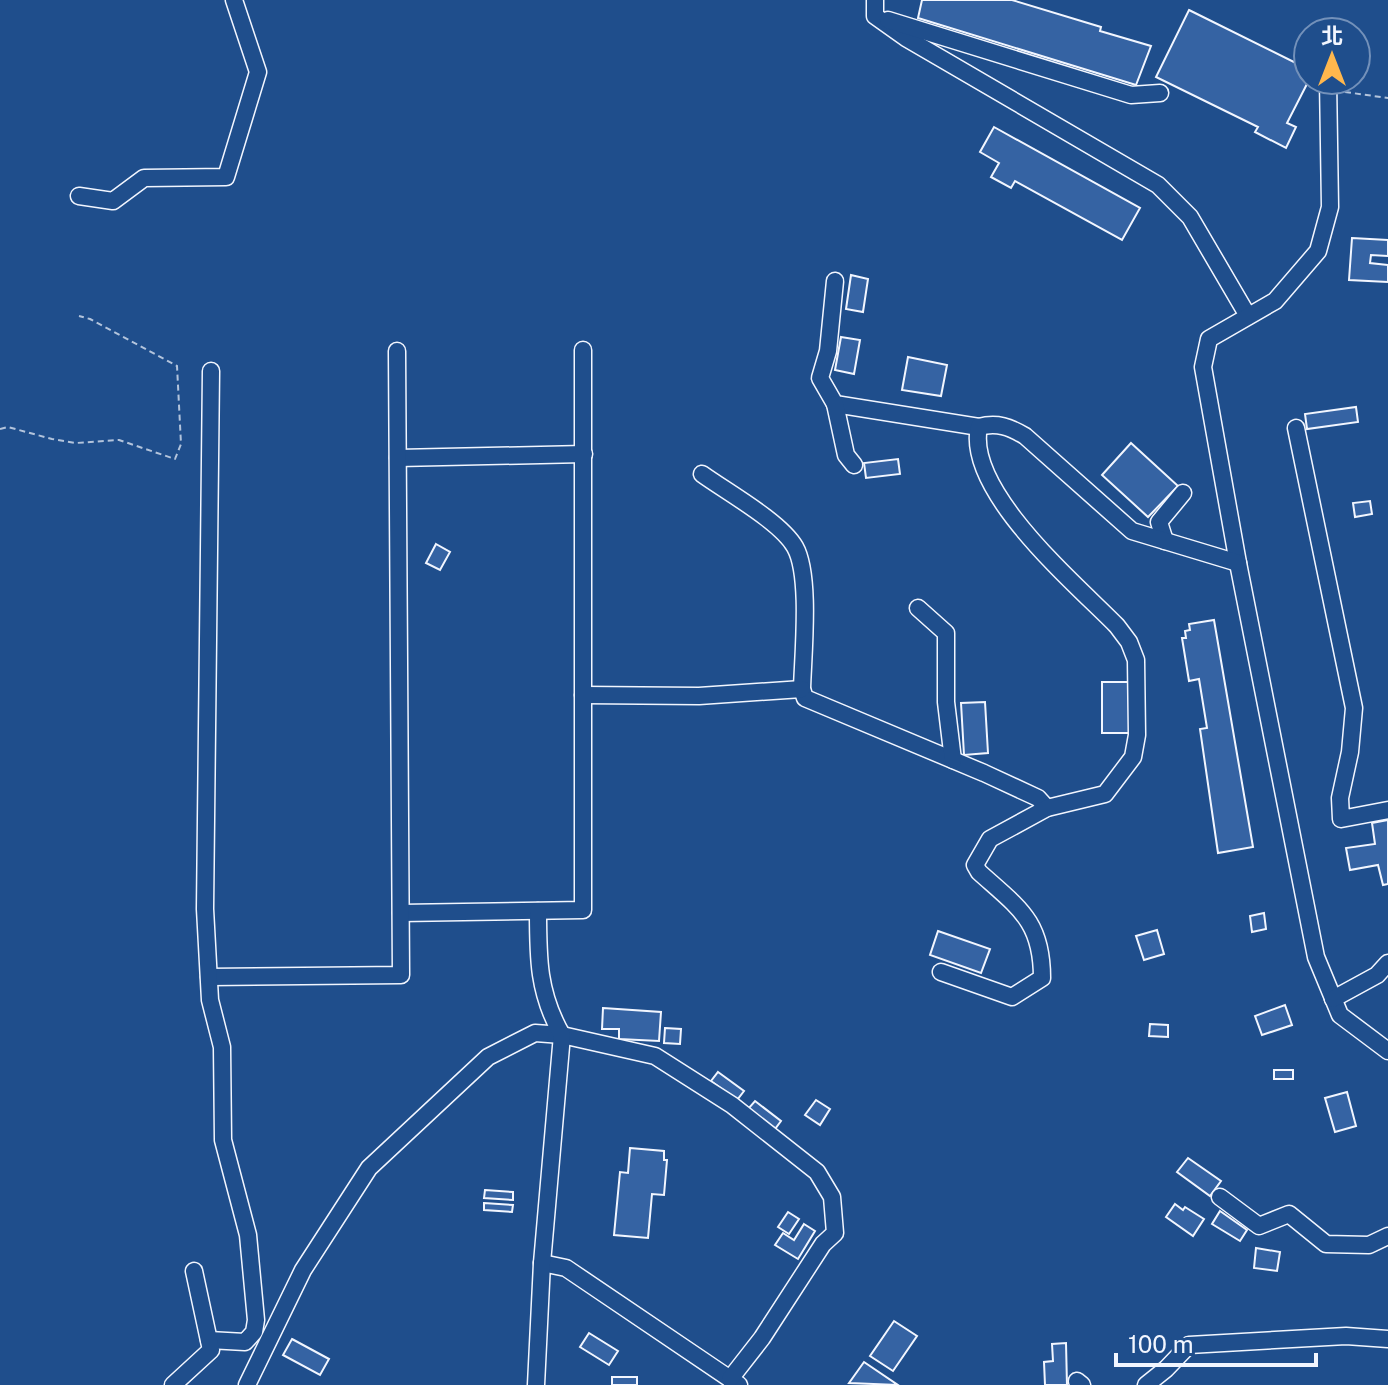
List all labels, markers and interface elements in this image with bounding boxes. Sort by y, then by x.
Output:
north arrow [1292,16,1372,96]
text: 北 [1321,23,1343,49]
scale bar [1116,1317,1316,1367]
text: 100 m [1128,1330,1194,1358]

